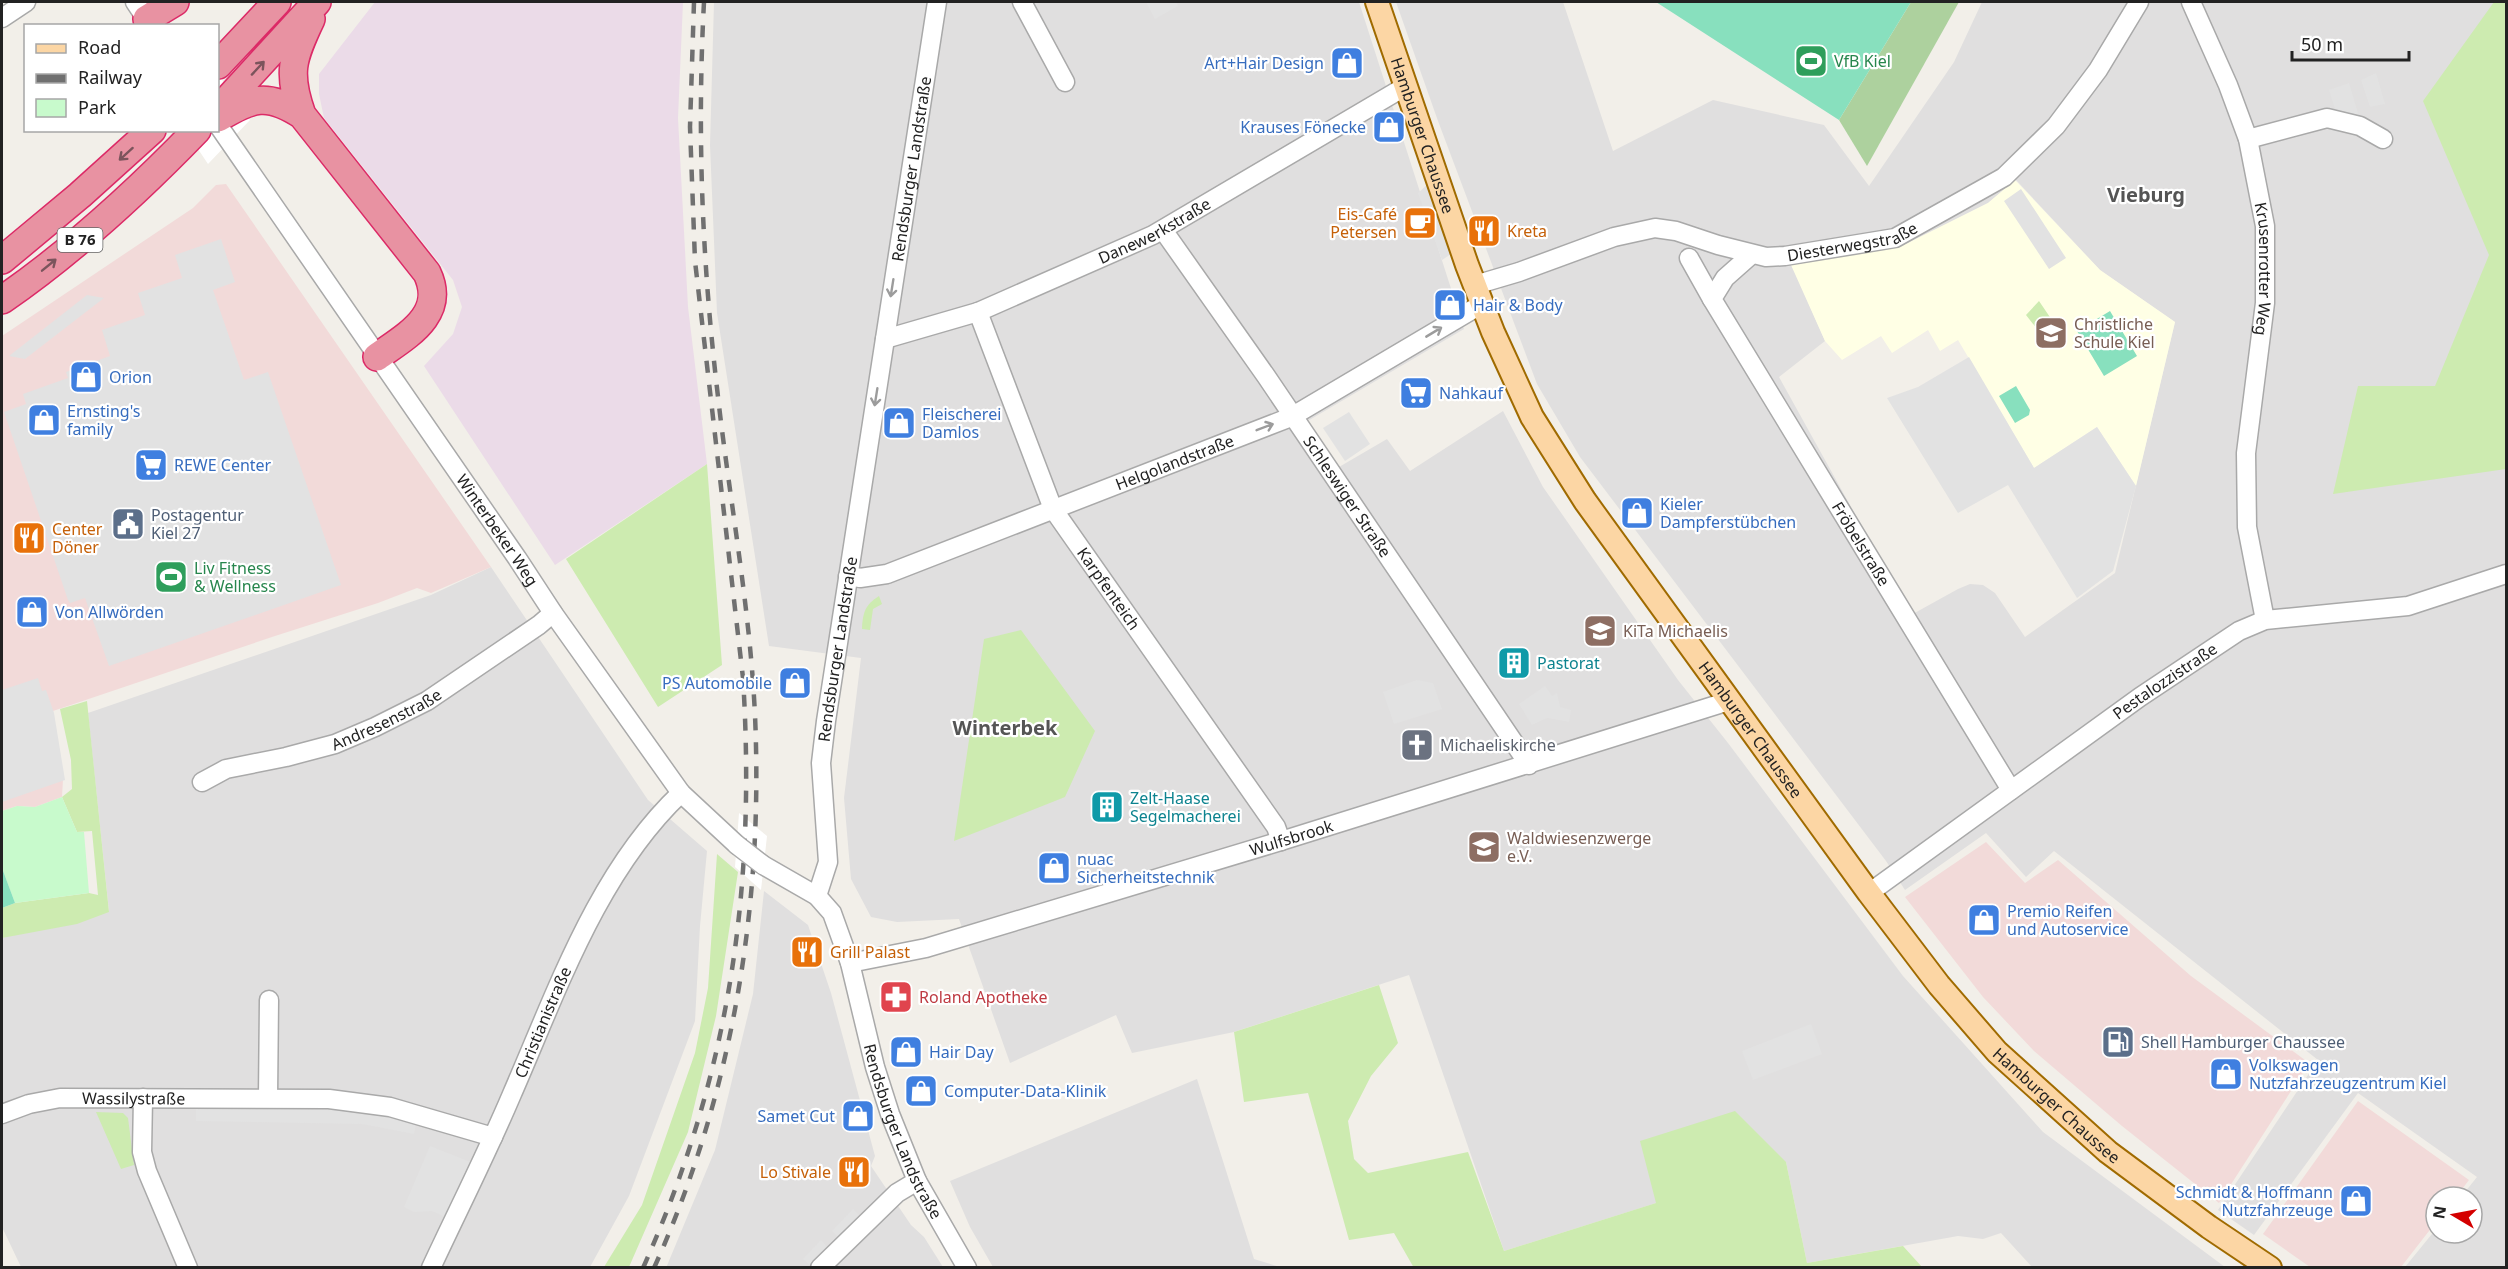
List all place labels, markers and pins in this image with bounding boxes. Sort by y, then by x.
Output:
sports icon: VfB Kiel [1793,43,1829,79]
shop icon: Art+Hair Design [1329,45,1365,81]
place label: VfB Kiel [1834,50,1891,72]
place label: Art+Hair Design [1204,52,1324,74]
shop icon: Krauses Fönecke [1371,109,1407,145]
place label: Krauses Fönecke [1240,116,1366,138]
place label: Eis-Café Petersen [1330,203,1397,243]
cafe icon: Eis-Café Petersen [1402,205,1438,241]
restaurant icon: Kreta [1466,213,1502,249]
place label: Kreta [1507,220,1547,242]
shop icon: Hair & Body [1432,287,1468,323]
place label: Hair & Body [1473,294,1564,316]
place label: Christliche Schule Kiel [2074,313,2155,353]
school or university icon: Christliche Schule Kiel [2033,315,2069,351]
shop icon: Orion [68,359,104,395]
place label: Orion [109,366,152,388]
supermarket icon: Nahkauf [1398,375,1434,411]
place label: Nahkauf [1439,382,1504,404]
place label: Ernsting's family [67,400,140,440]
shop icon: Ernsting's family [26,402,62,438]
place label: Fleischerei Damlos [922,403,1001,443]
shop icon: Fleischerei Damlos [881,405,917,441]
supermarket icon: REWE Center [133,447,169,483]
place label: REWE Center [174,454,272,476]
place label: Kieler Dampferstübchen [1660,493,1796,533]
shop icon: Kieler Dampferstübchen [1619,495,1655,531]
place label: Postagentur Kiel 27 [151,504,244,544]
public building icon: Postagentur Kiel 27 [110,506,146,542]
place label: Center Döner [52,518,103,558]
restaurant icon: Center Döner [11,520,47,556]
place label: Liv Fitness & Wellness [194,557,276,597]
sports icon: Liv Fitness & Wellness [153,559,189,595]
shop icon: Von Allwörden [14,594,50,630]
place label: Von Allwörden [55,601,164,623]
school or university icon: KiTa Michaelis [1582,613,1618,649]
place label: KiTa Michaelis [1623,620,1728,642]
building icon: Pastorat [1496,645,1532,681]
place label: Pastorat [1537,652,1600,674]
shop icon: PS Automobile [777,665,813,701]
place label: PS Automobile [662,672,772,694]
church icon: Michaeliskirche [1399,727,1435,763]
place label: Michaeliskirche [1440,734,1556,756]
place label: Zelt-Haase Segelmacherei [1130,787,1241,827]
building icon: Zelt-Haase Segelmacherei [1089,789,1125,825]
place label: Waldwiesenzwerge e.V. [1507,827,1651,867]
school or university icon: Waldwiesenzwerge e.V. [1466,829,1502,865]
place label: nuac Sicherheitstechnik [1077,848,1215,888]
shop icon: nuac Sicherheitstechnik [1036,850,1072,886]
place label: Premio Reifen und Autoservice [2007,900,2129,940]
shop icon: Premio Reifen und Autoservice [1966,902,2002,938]
restaurant icon: Grill Palast [789,934,825,970]
place label: Grill Palast [830,941,910,963]
pharmacy icon: Roland Apotheke [878,979,914,1015]
place label: Roland Apotheke [919,986,1048,1008]
fuel station icon: Shell Hamburger Chaussee [2100,1024,2136,1060]
place label: Shell Hamburger Chaussee [2141,1031,2345,1053]
shop icon: Hair Day [888,1034,924,1070]
place label: Hair Day [929,1041,994,1063]
place label: Volkswagen Nutzfahrzeugzentrum Kiel [2249,1054,2447,1094]
shop icon: Volkswagen Nutzfahrzeugzentrum Kiel [2208,1056,2244,1092]
shop icon: Computer-Data-Klinik [903,1073,939,1109]
place label: Computer-Data-Klinik [944,1080,1107,1102]
shop icon: Samet Cut [840,1098,876,1134]
place label: Samet Cut [758,1105,835,1127]
restaurant icon: Lo Stivale [836,1154,872,1190]
place label: Lo Stivale [760,1161,831,1183]
place label: Schmidt & Hoffmann Nutzfahrzeuge [2176,1181,2333,1221]
shop icon: Schmidt & Hoffmann Nutzfahrzeuge [2338,1183,2374,1219]

